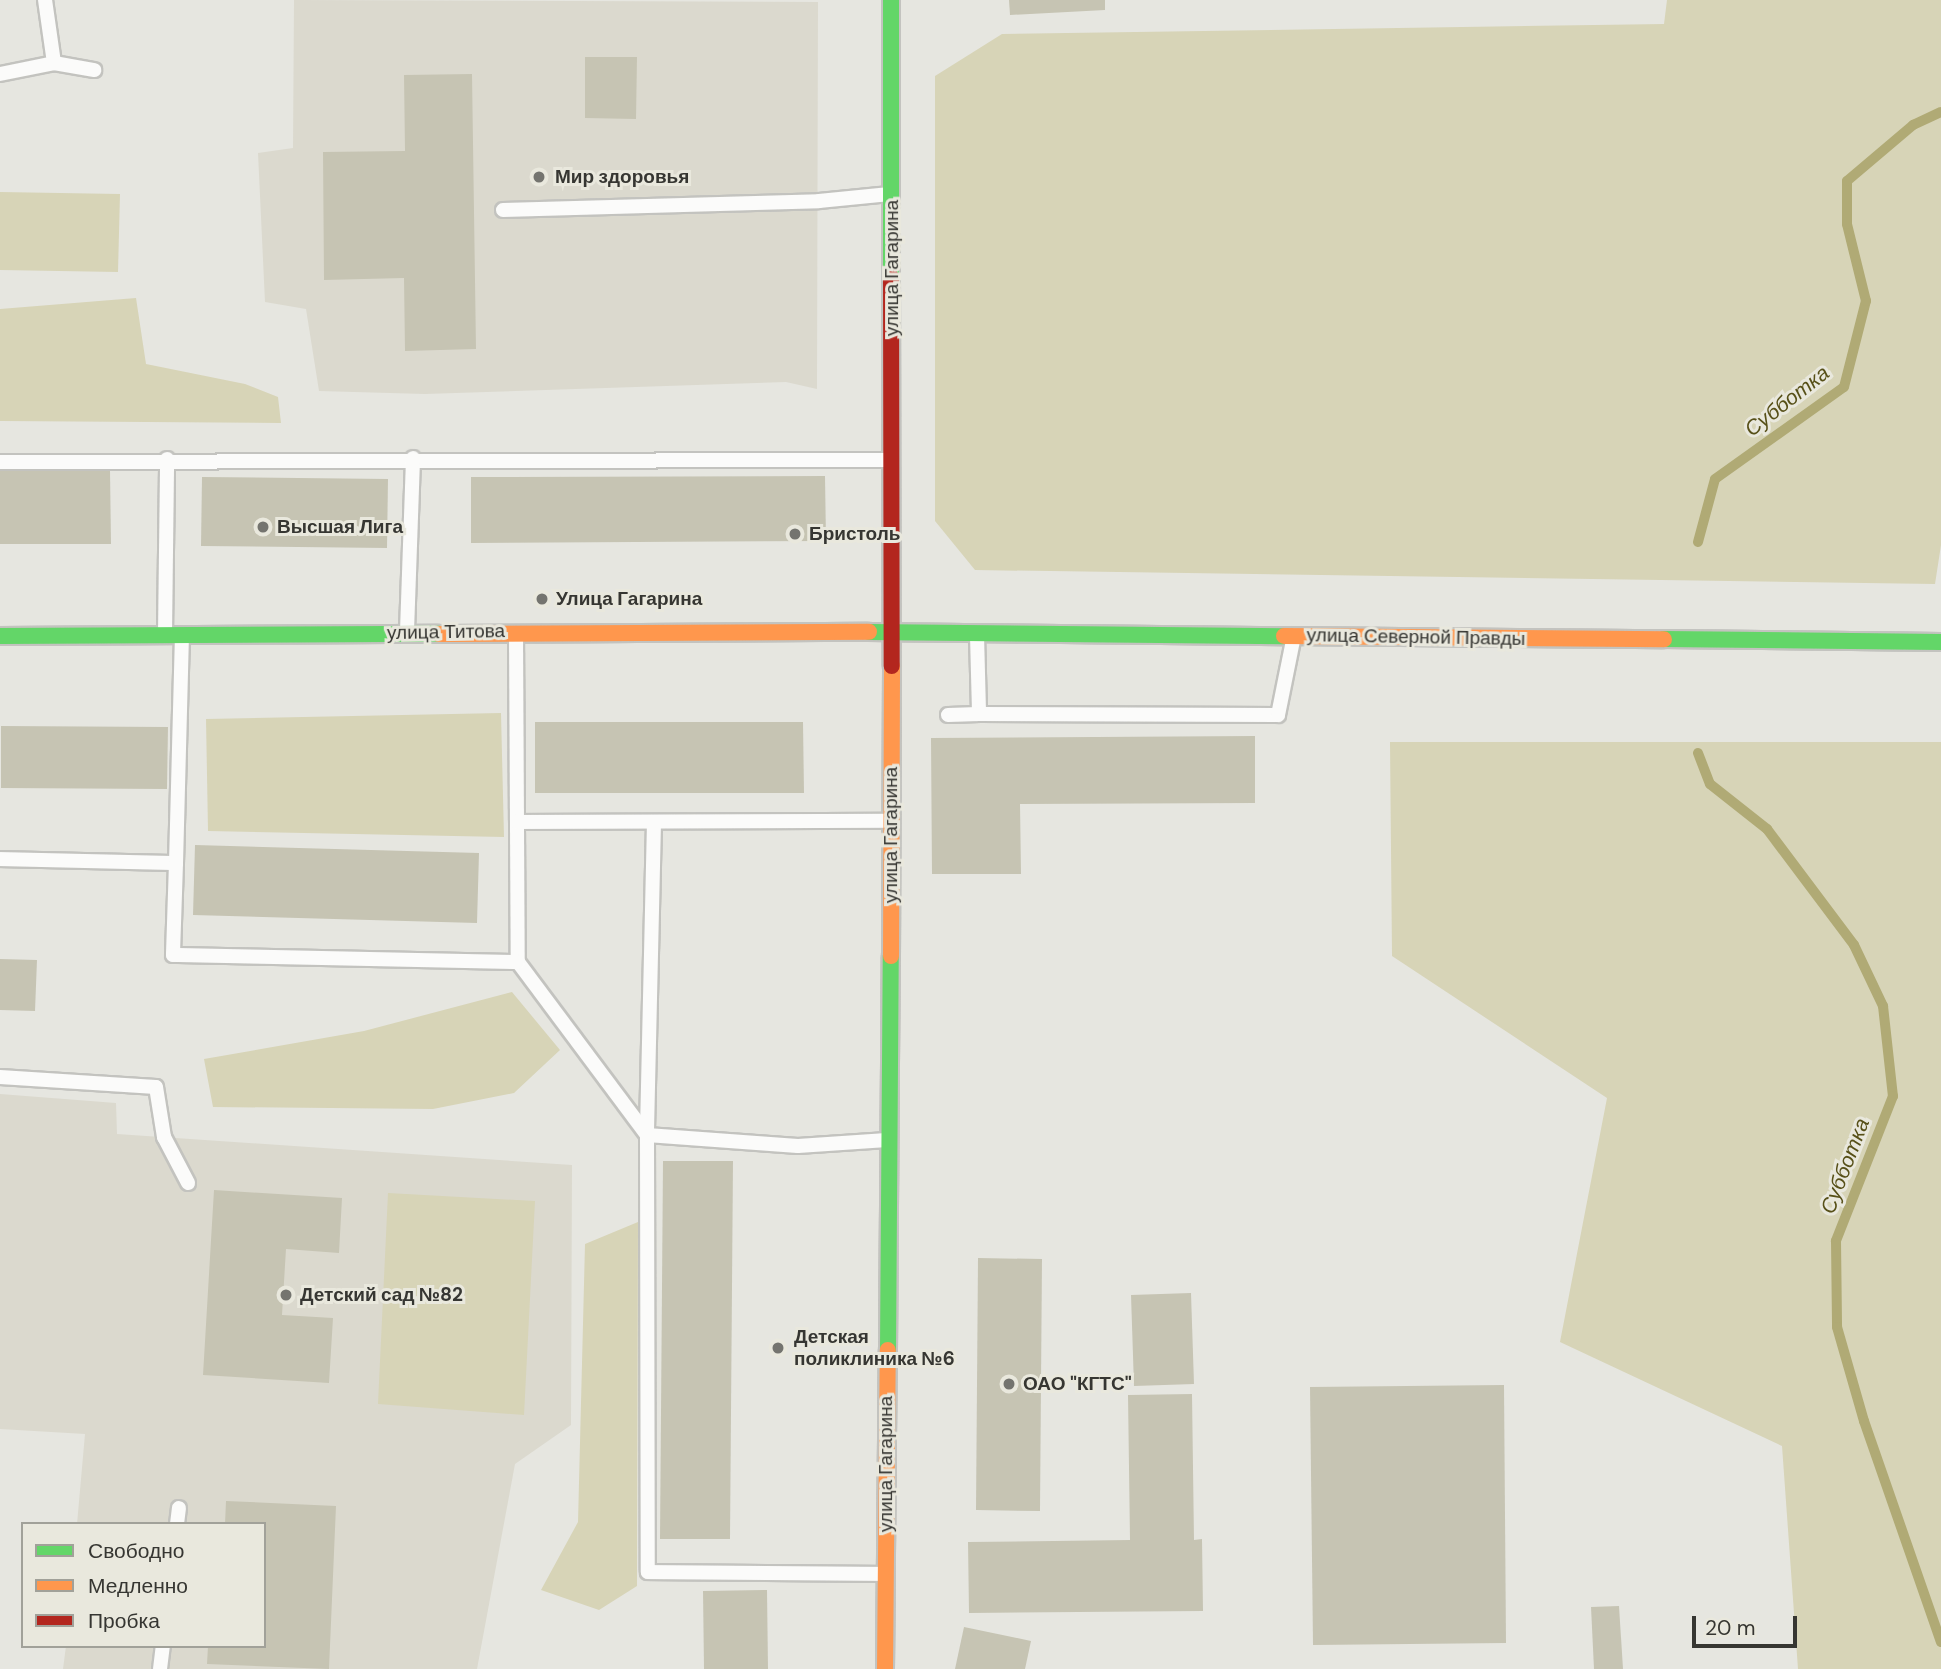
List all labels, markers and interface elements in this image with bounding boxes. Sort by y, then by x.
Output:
place label: Мир здоровья [555,166,689,188]
marker: Мир здоровья [529,167,549,187]
street label: улица Гагарина [881,200,903,336]
water label: Субботка [1740,360,1834,442]
place label: Высшая Лига [277,516,403,538]
marker: Высшая Лига [255,519,271,535]
place label: Бристоль [809,523,900,545]
marker: Бристоль [787,526,803,542]
place label: Улица Гагарина [556,588,702,610]
marker: Улица Гагарина [534,591,550,607]
street label: улица Титова [387,620,505,644]
street label: улица Северной Правды [1306,624,1526,650]
street label: улица Гагарина [880,767,902,903]
water label: Субботка [1815,1115,1875,1217]
place label: Детский сад №82 [300,1284,463,1306]
marker: Детский сад №82 [278,1287,294,1303]
place label: Детская поликлиника №6 [794,1326,955,1370]
marker: Детская поликлиника №6 [768,1338,788,1358]
place label: ОАО "КГТС" [1023,1373,1132,1395]
marker: ОАО "КГТС" [1001,1376,1017,1392]
street label: улица Гагарина [875,1396,897,1532]
legend [21,1522,266,1648]
text: Свободно [88,1537,185,1565]
text: Медленно [88,1572,188,1600]
scale bar [1696,1602,1801,1646]
text: Пробка [88,1607,160,1635]
text: 20 m [1705,1614,1756,1642]

